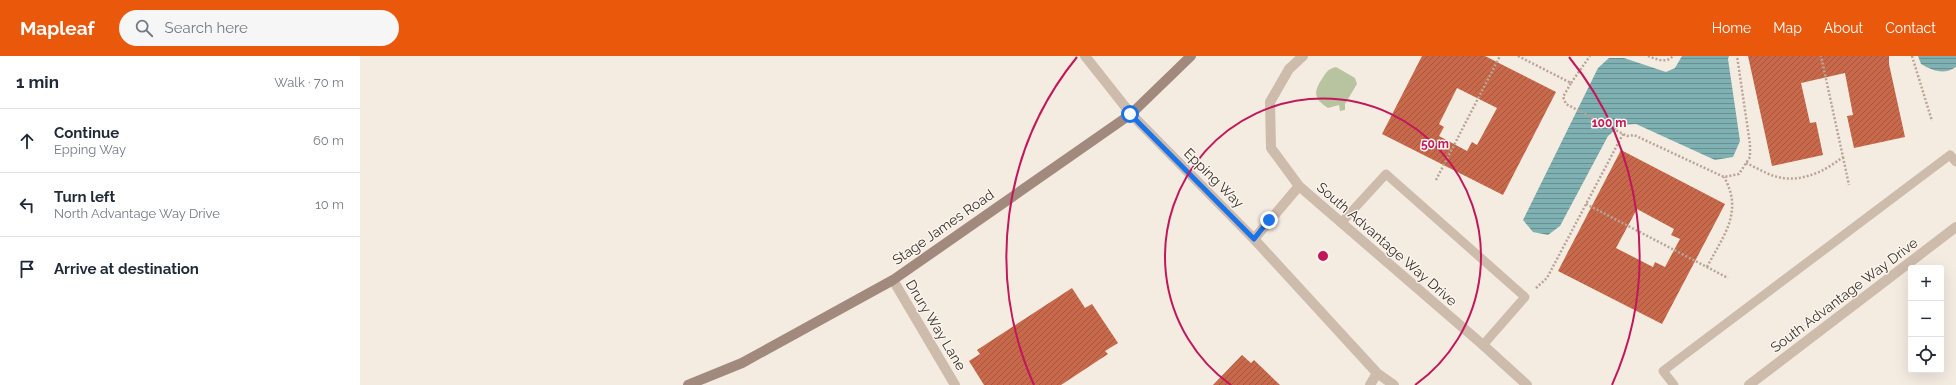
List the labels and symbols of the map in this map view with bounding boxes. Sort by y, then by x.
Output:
route start [1121,105,1139,123]
text: 100 m [1592,116,1626,130]
text: 50 m [1421,137,1449,151]
street label: Epping Way [1181,145,1247,211]
street label: South Advantage Way Drive [1314,179,1460,309]
street label: Stage James Road [889,186,997,268]
route end [1260,211,1278,229]
street label: South Advantage Way Drive [1767,234,1921,356]
centre of rings [1316,249,1330,263]
street label: Drury Way Lane [903,277,969,373]

